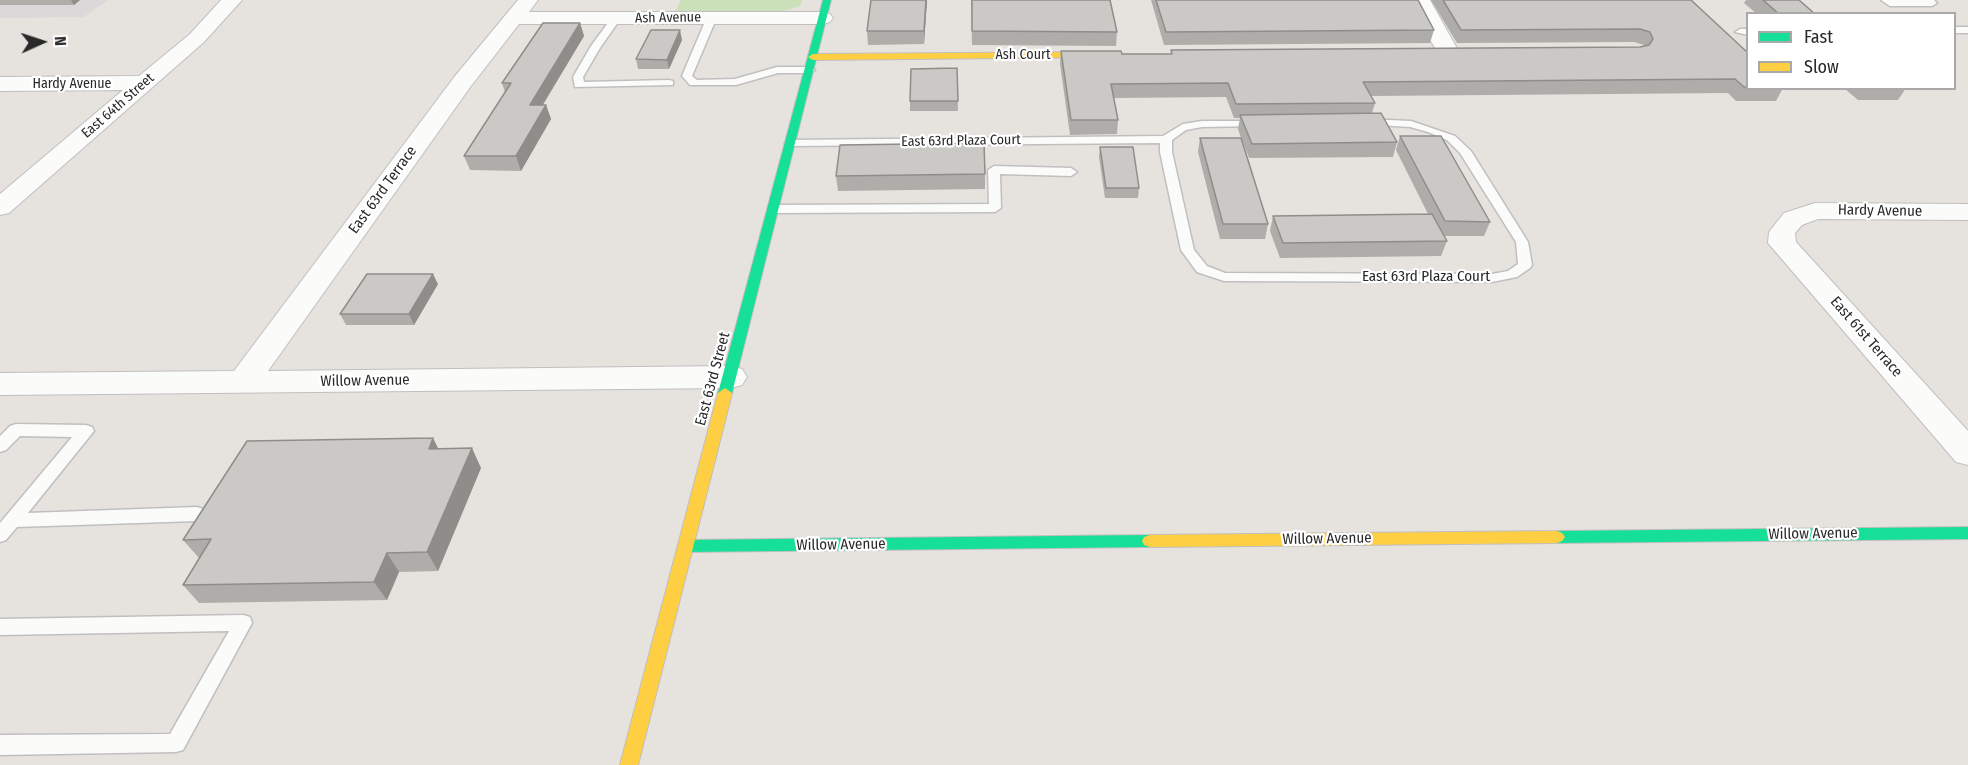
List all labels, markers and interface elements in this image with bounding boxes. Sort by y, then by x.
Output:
street label: Ash Avenue [635,9,701,27]
north arrow [12,12,72,72]
legend [1746,12,1956,90]
text: Fast [1804,26,1833,48]
text: N [51,36,70,46]
street label: Ash Court [996,47,1050,63]
text: Slow [1804,56,1839,78]
street label: East 64th Street [78,70,158,142]
street label: Hardy Avenue [33,76,111,92]
street label: East 63rd Plaza Court [901,132,1021,150]
street label: East 63rd Terrace [345,143,421,237]
street label: Hardy Avenue [1838,201,1922,221]
street label: East 63rd Plaza Court [1362,268,1490,286]
street label: East 61st Terrace [1826,293,1906,381]
street label: East 63rd Street [692,330,734,428]
street label: Willow Avenue [320,371,410,391]
street label: Willow Avenue [1768,524,1858,544]
street label: Willow Avenue [1282,529,1372,549]
street label: Willow Avenue [796,535,886,555]

